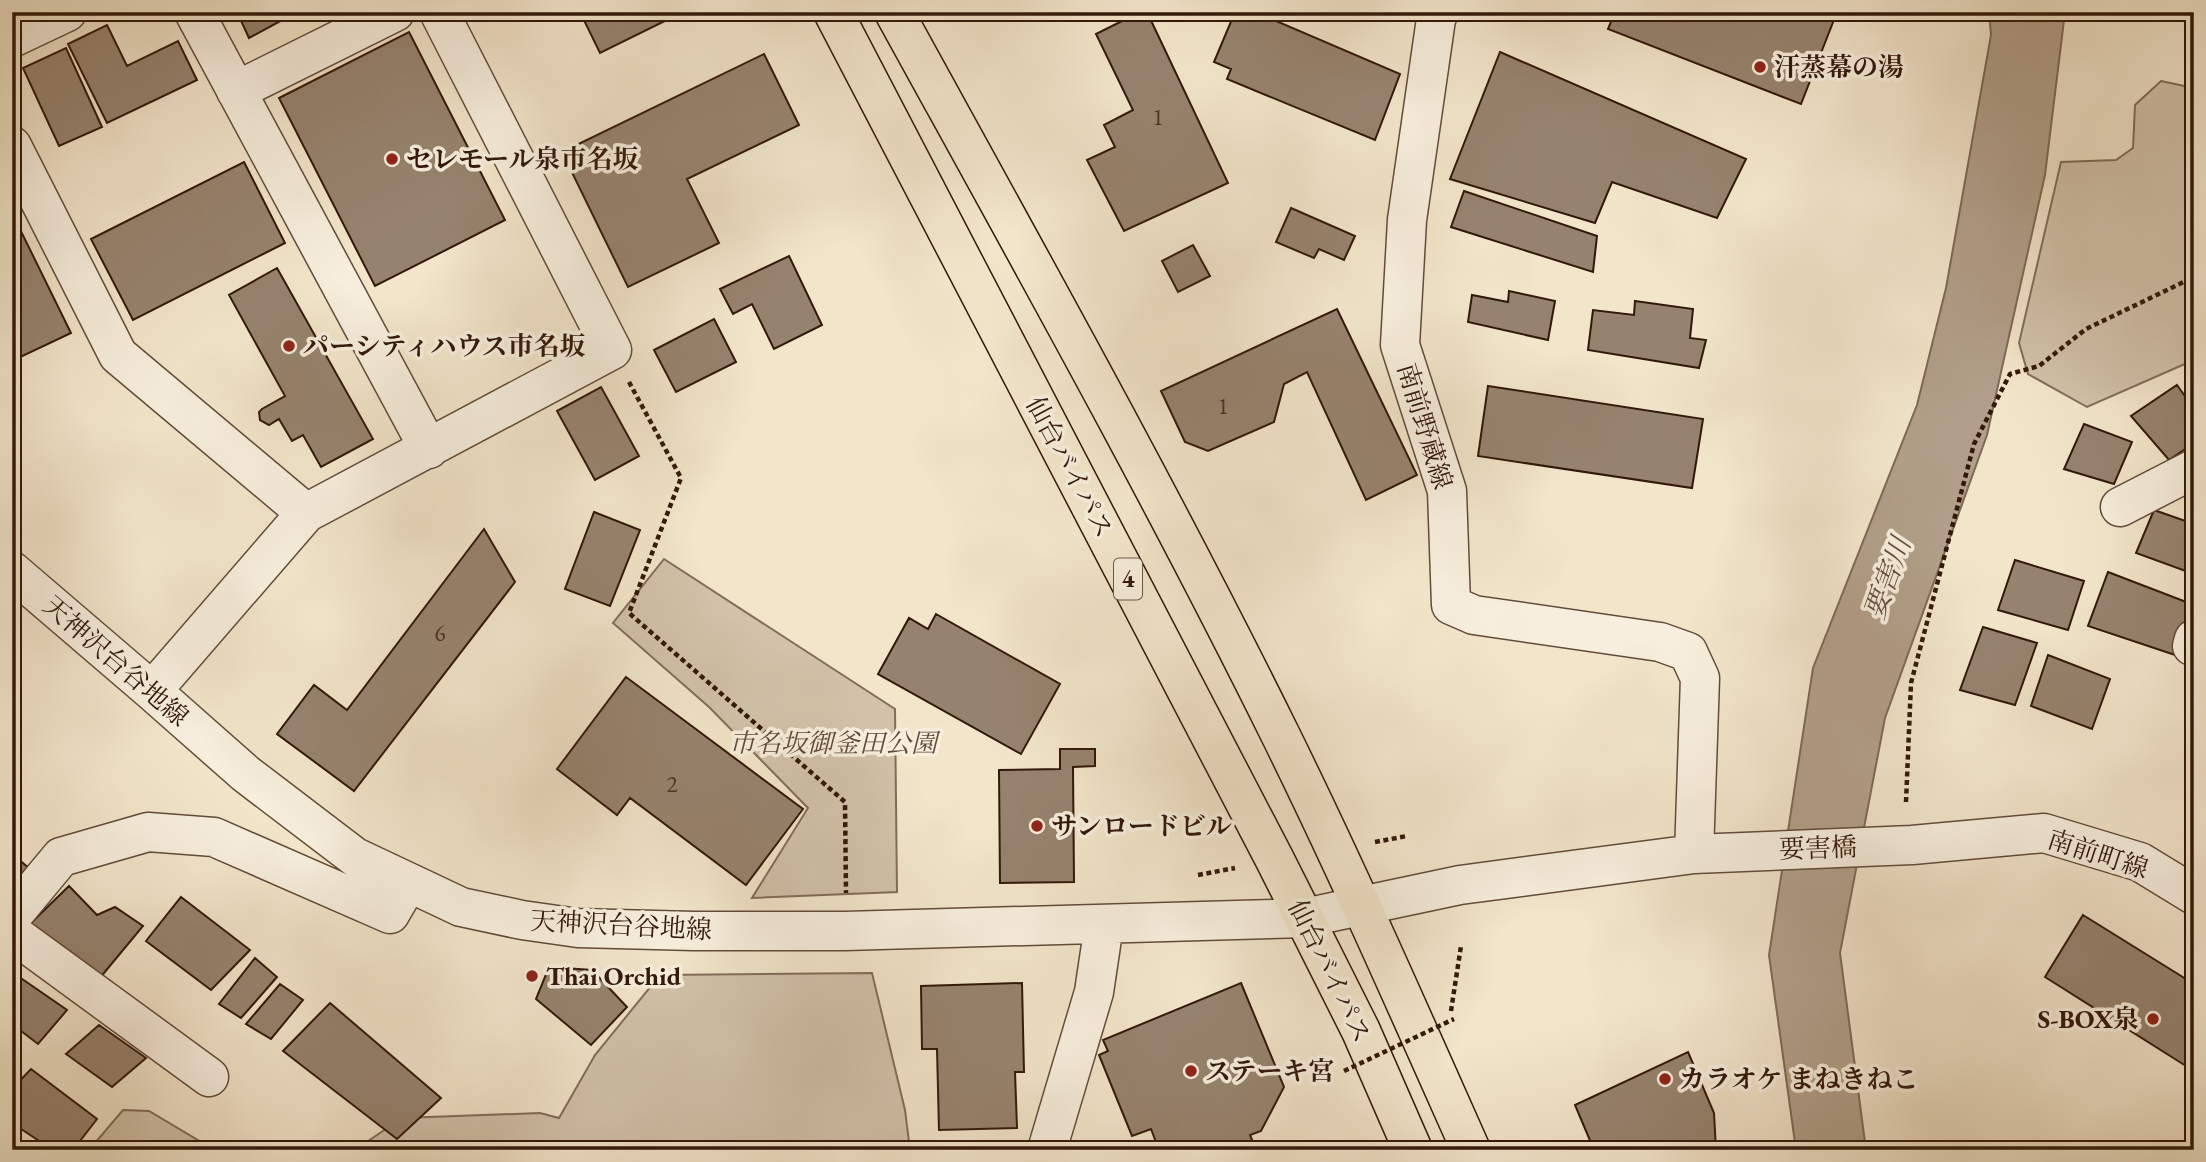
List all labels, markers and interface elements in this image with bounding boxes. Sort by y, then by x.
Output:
place label: 汗蒸幕の湯 [1774,50,1904,84]
marker: 汗蒸幕の湯 [1752,59,1768,75]
house number: 1 [1152,102,1164,132]
place label: セレモール泉市名坂 [406,142,638,176]
marker: セレモール泉市名坂 [384,151,400,167]
place label: パーシティハウス市名坂 [303,329,586,363]
marker: パーシティハウス市名坂 [281,338,297,354]
street label: 南前野蔵線 [1390,359,1460,493]
street label: 仙台バイパス [1018,390,1122,544]
house number: 1 [1217,391,1229,421]
water label: 要害川 [1856,530,1919,624]
road number: 4 [1114,558,1142,600]
street label: 天神沢台谷地線 [36,588,196,734]
house number: 6 [434,618,446,648]
park label: 市名坂御釜田公園 [729,726,941,760]
house number: 2 [666,769,678,799]
place label: サンロードビル [1051,809,1232,843]
marker: サンロードビル [1029,818,1045,834]
street label: 南前町線 [2043,822,2153,886]
street label: 要害橋 [1778,830,1858,866]
street label: 仙台バイパス [1281,894,1379,1048]
street label: 天神沢台谷地線 [529,903,713,947]
place label: Thai Orchid [546,959,682,993]
marker: Thai Orchid [524,968,540,984]
place label: S-BOX泉 [2038,1002,2139,1036]
marker: S-BOX泉 [2145,1011,2161,1027]
place label: ステーキ宮 [1205,1054,1334,1088]
place label: カラオケ まねきねこ [1679,1062,1919,1096]
marker: ステーキ宮 [1183,1063,1199,1079]
marker: カラオケ まねきねこ [1657,1071,1673,1087]

